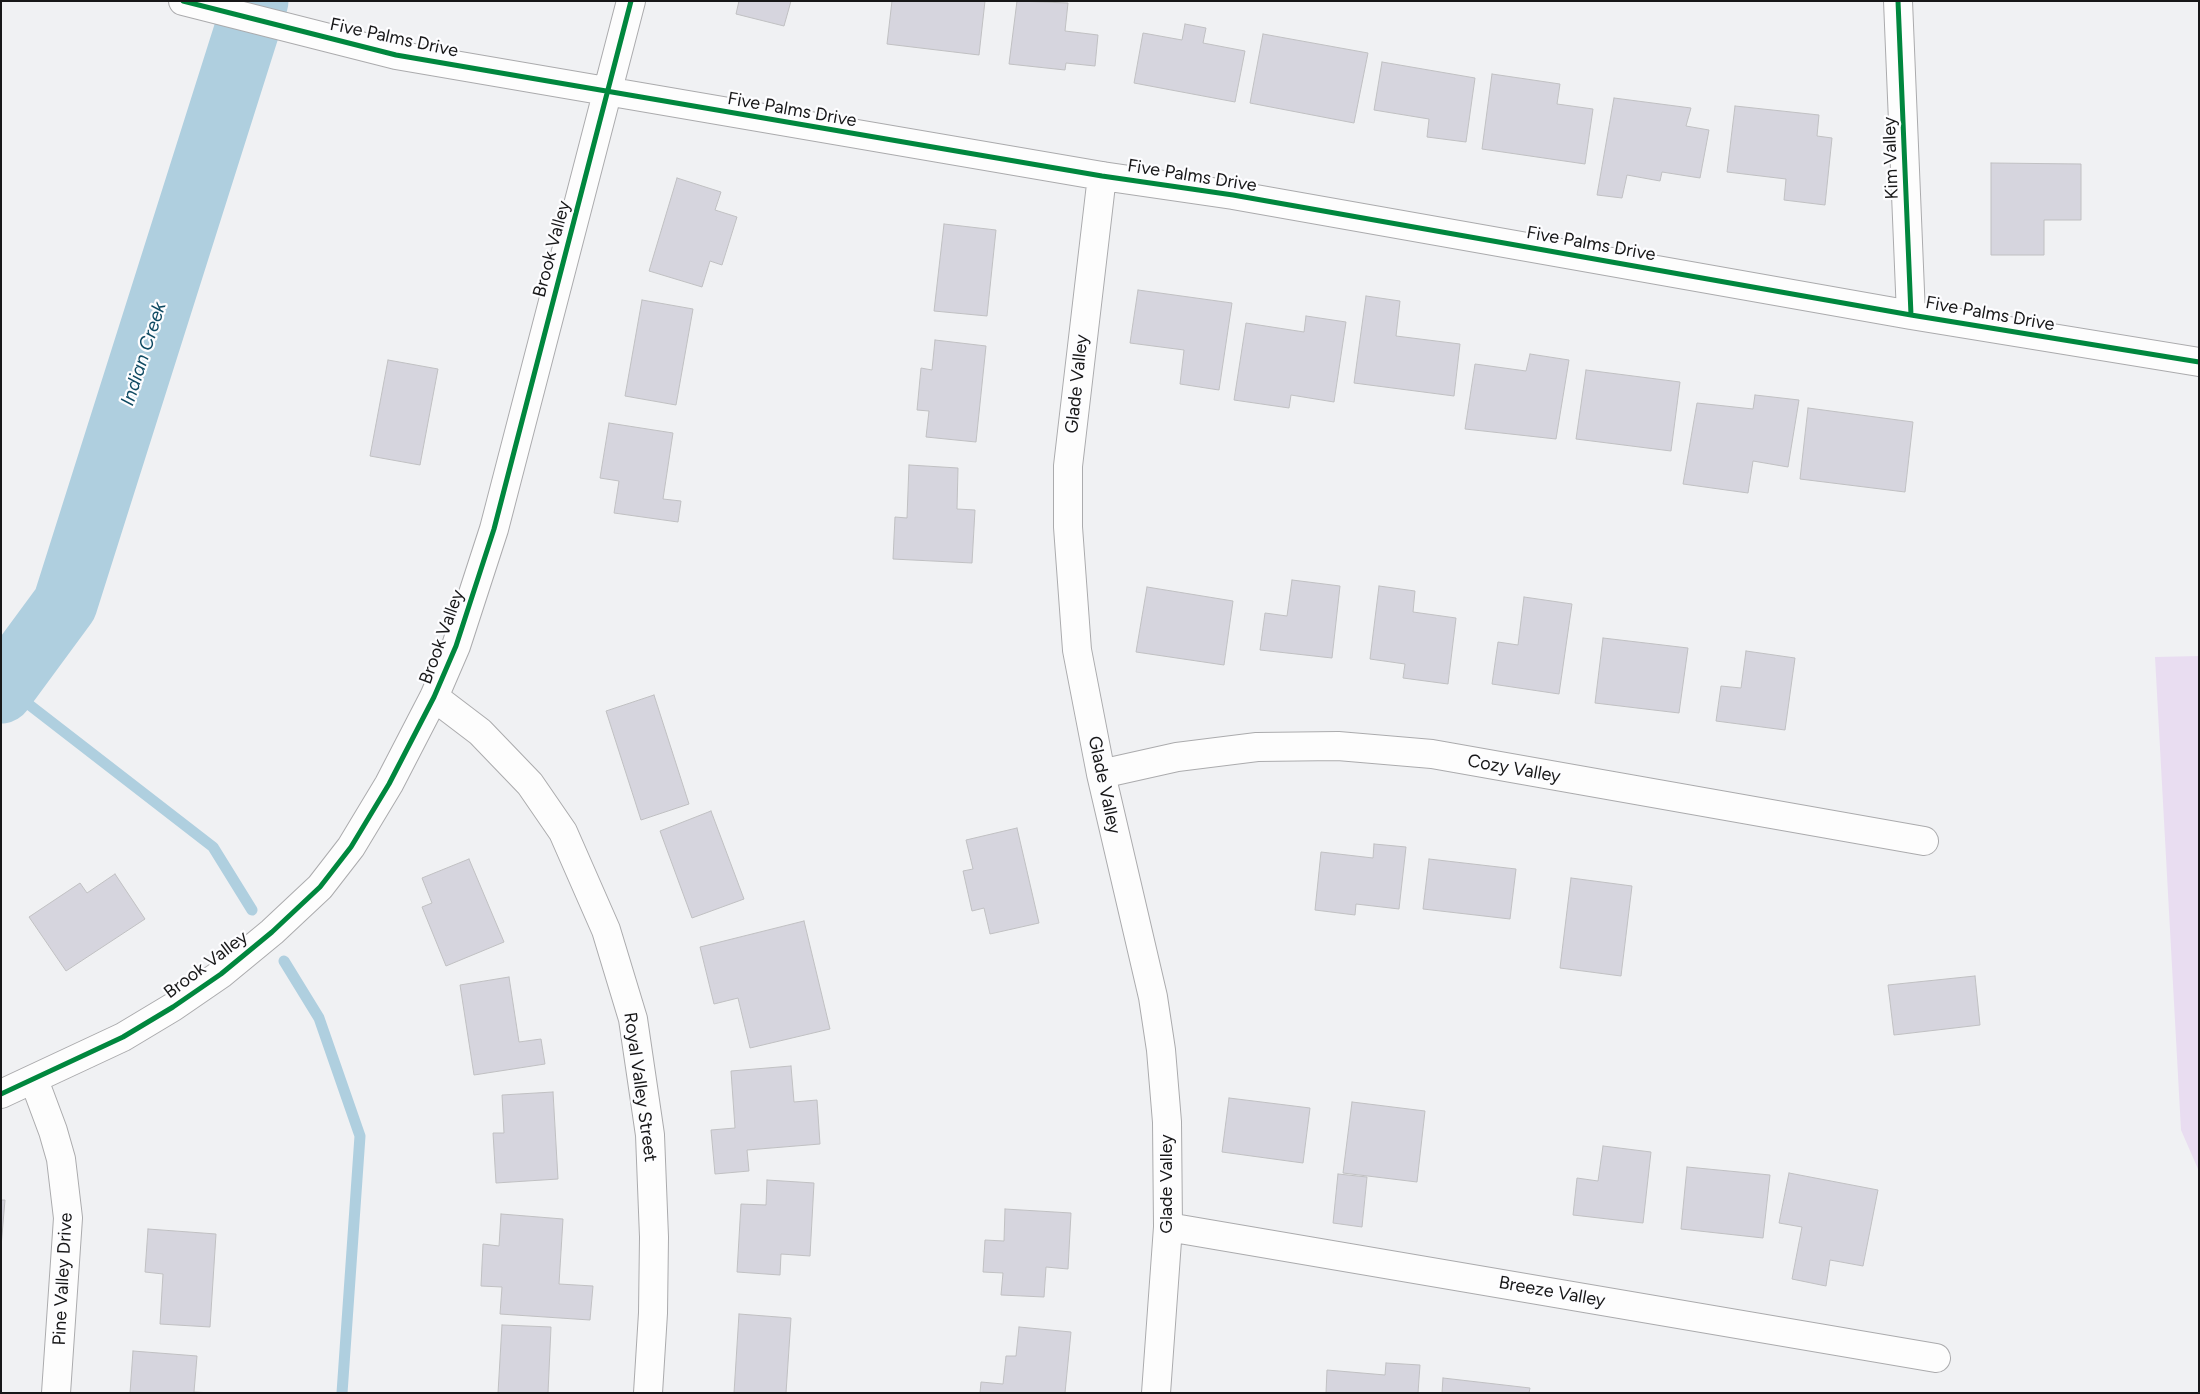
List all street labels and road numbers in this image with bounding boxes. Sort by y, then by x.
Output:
street label: Five Palms Drive [328,14,460,62]
street label: Five Palms Drive [726,88,858,132]
street label: Kim Valley [1879,116,1903,200]
street label: Five Palms Drive [1126,155,1258,197]
street label: Brook Valley [529,198,575,300]
street label: Five Palms Drive [1525,222,1657,266]
street label: Five Palms Drive [1924,292,2056,336]
street label: Glade Valley [1061,333,1093,435]
street label: Brook Valley [415,587,469,687]
street label: Glade Valley [1083,734,1125,836]
street label: Cozy Valley [1466,750,1562,788]
street label: Brook Valley [160,927,252,1003]
street label: Royal Valley Street [619,1011,661,1163]
street label: Glade Valley [1156,1134,1178,1234]
street label: Pine Valley Drive [49,1212,77,1346]
street label: Breeze Valley [1497,1272,1607,1312]

